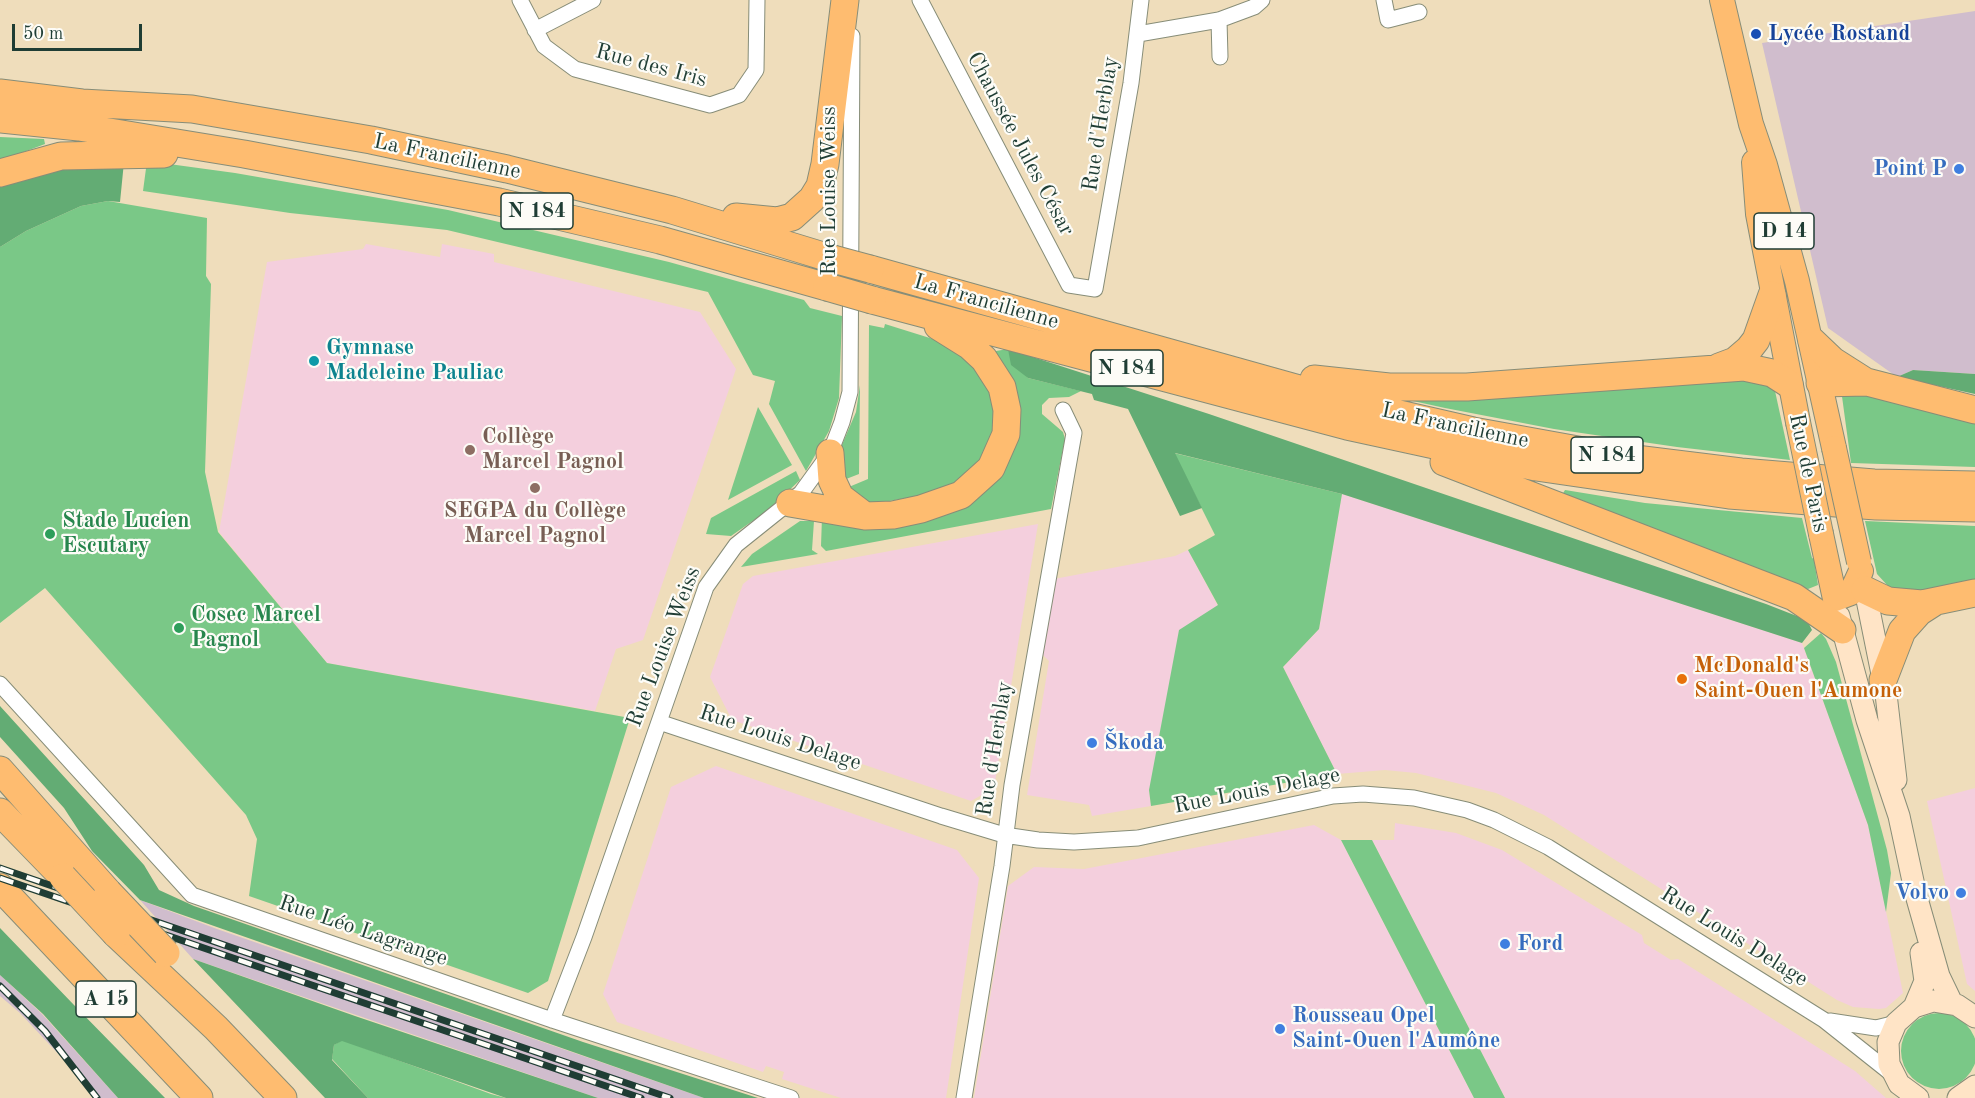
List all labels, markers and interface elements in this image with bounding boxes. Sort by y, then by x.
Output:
scale bar [15,12,146,50]
place label: Lycée Rostand [1768,21,1910,47]
text: 50 m [23,25,63,43]
marker: Lycée Rostand [1749,27,1763,41]
street label: Rue des Iris [592,38,710,94]
street label: Chaussée Jules César [960,48,1080,240]
street label: Rue d'Herblay [1077,55,1125,193]
street label: Rue Louise Weiss [816,106,842,276]
street label: La Francilienne [371,129,523,185]
place label: Point P [1873,156,1947,182]
marker: Point P [1952,162,1966,176]
road number: N 184 [501,193,573,229]
road number: D 14 [1754,213,1814,249]
street label: La Francilienne [910,269,1062,335]
place label: Gymnase Madeleine Pauliac [326,335,504,386]
road number: N 184 [1091,350,1163,386]
marker: Gymnase Madeleine Pauliac [307,354,321,368]
street label: La Francilienne [1379,398,1531,454]
street label: Rue de Paris [1783,411,1833,535]
place label: Collège Marcel Pagnol [482,424,624,476]
road number: N 184 [1571,437,1643,473]
marker: Collège Marcel Pagnol [463,443,477,457]
marker: SEGPA du Collège Marcel Pagnol [528,481,542,495]
place label: SEGPA du Collège Marcel Pagnol [444,498,626,550]
place label: Stade Lucien Escutary [62,508,189,560]
marker: Stade Lucien Escutary [43,527,57,541]
street label: Rue Louise Weiss [621,563,707,731]
place label: Cosec Marcel Pagnol [191,602,321,654]
marker: Cosec Marcel Pagnol [172,621,186,635]
place label: McDonald's Saint-Ouen l'Aumone [1694,653,1902,704]
marker: McDonald's Saint-Ouen l'Aumone [1675,672,1689,686]
street label: Rue d'Herblay [971,680,1019,818]
street label: Rue Louis Delage [696,699,864,777]
place label: Škoda [1104,730,1164,756]
marker: Škoda [1085,736,1099,750]
street label: Rue Louis Delage [1172,762,1342,820]
place label: Volvo [1895,880,1949,906]
street label: Rue Louis Delage [1655,881,1813,993]
marker: Volvo [1954,886,1968,900]
street label: Rue Léo Lagrange [275,890,451,972]
place label: Ford [1517,931,1563,957]
marker: Ford [1498,937,1512,951]
road number: A 15 [76,981,136,1017]
place label: Rousseau Opel Saint-Ouen l'Aumône [1292,1003,1500,1054]
marker: Rousseau Opel Saint-Ouen l'Aumône [1273,1022,1287,1036]

